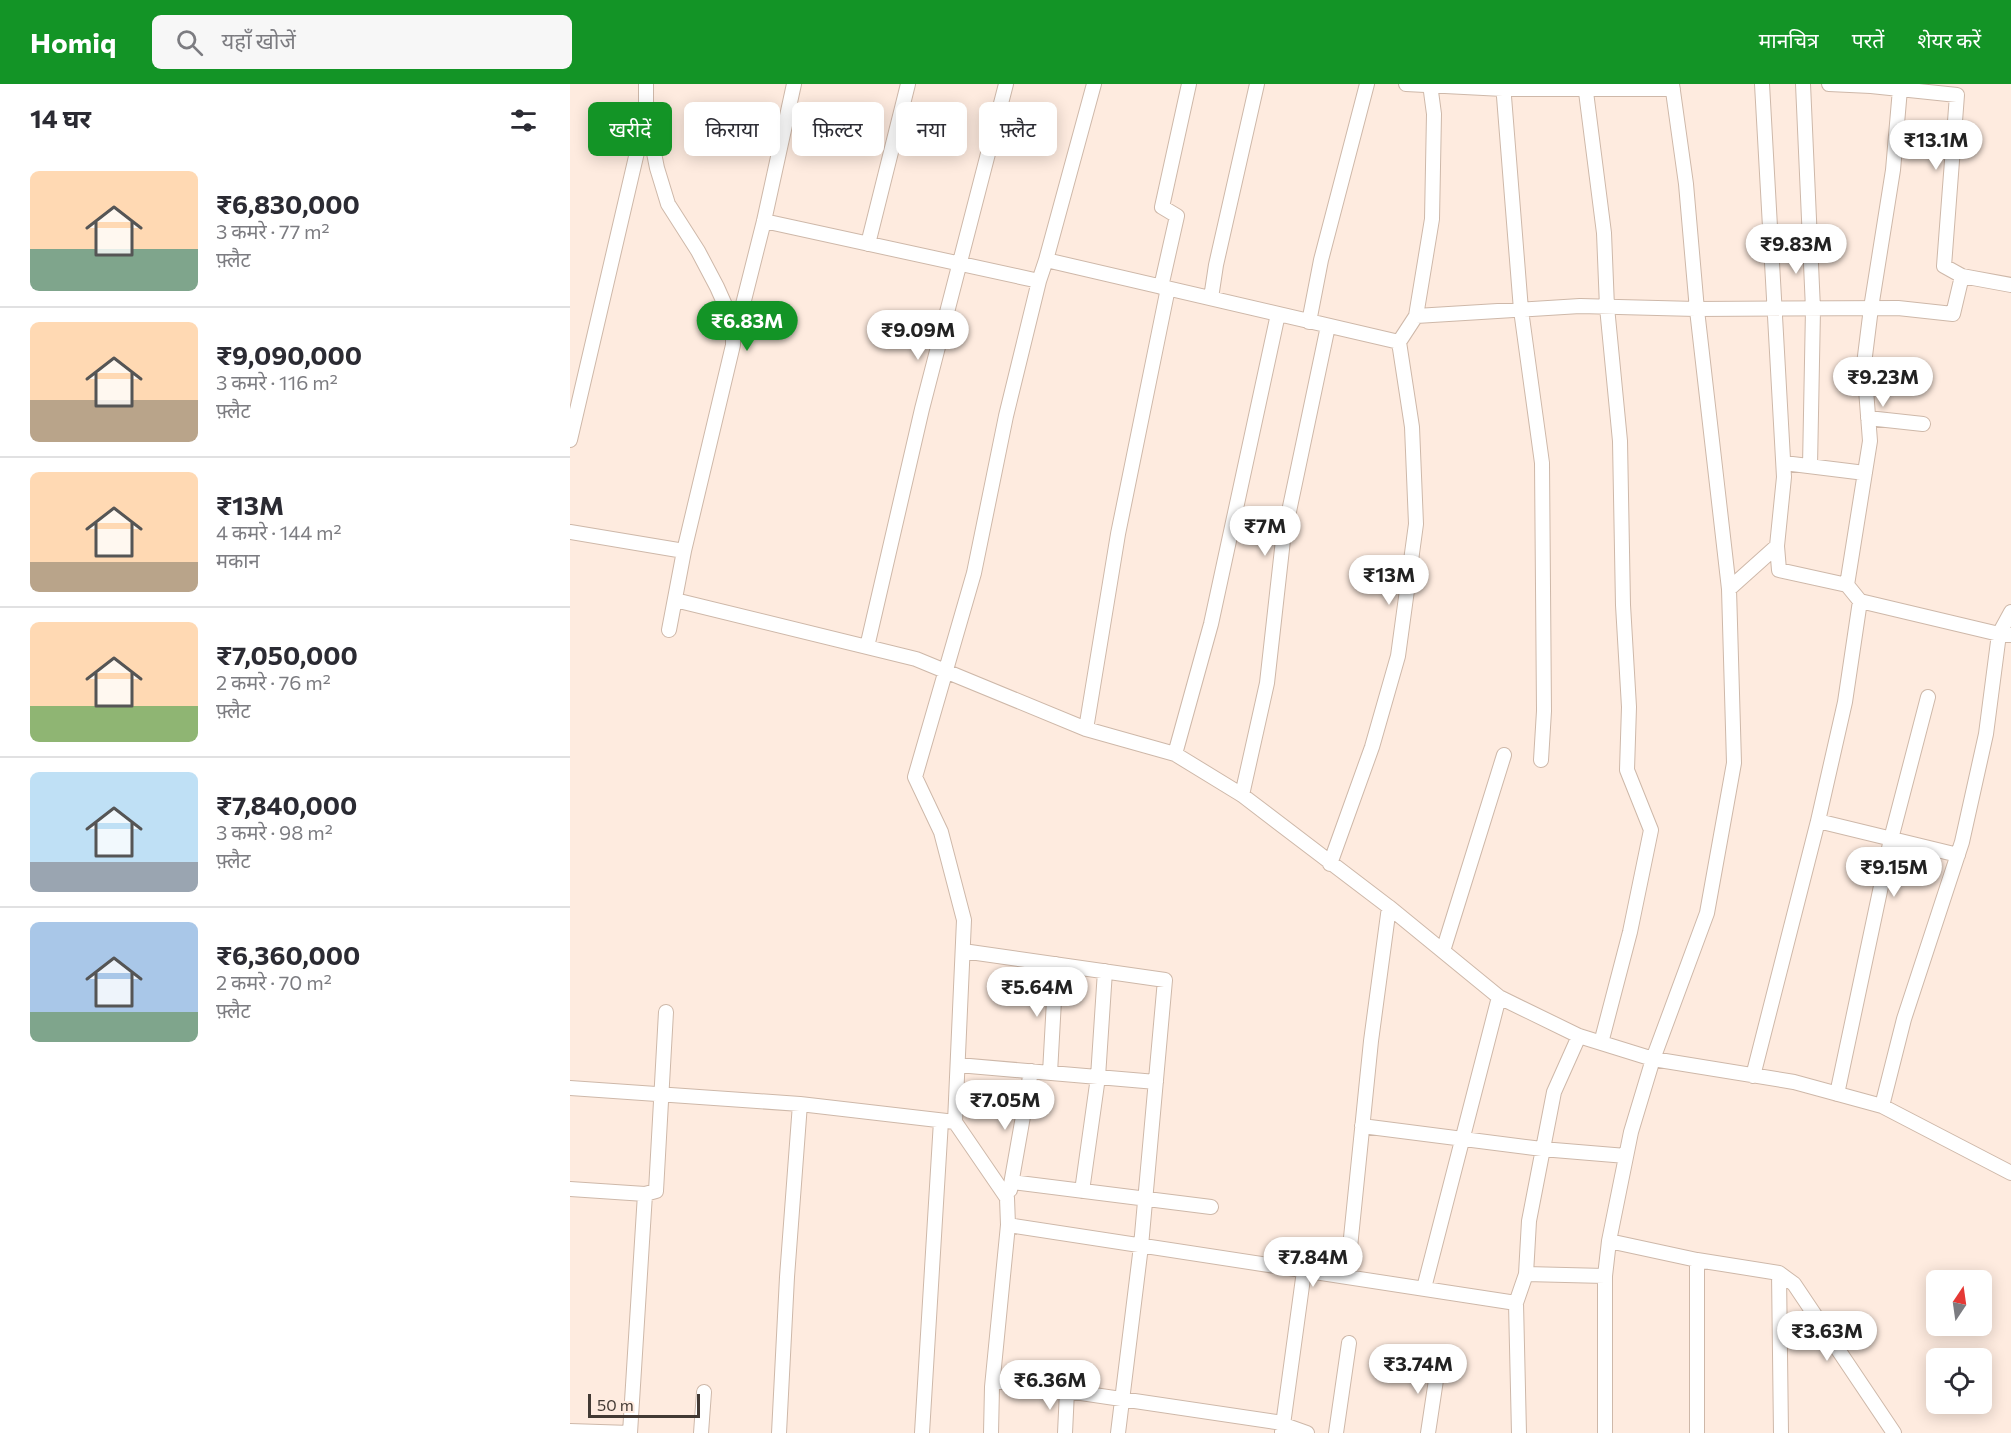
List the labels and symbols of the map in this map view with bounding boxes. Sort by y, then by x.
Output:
pin: ₹13.1M [1887,120,1985,171]
pin: ₹9.83M [1747,224,1845,275]
pin: ₹6.83M [698,301,796,352]
pin: ₹9.09M [869,310,967,361]
pin: ₹9.23M [1834,357,1932,408]
pin: ₹7M [1236,506,1294,557]
pin: ₹13M [1353,555,1425,606]
pin: ₹9.15M [1845,847,1943,898]
pin: ₹5.64M [988,967,1086,1018]
pin: ₹7.05M [956,1080,1054,1131]
pin: ₹7.84M [1264,1237,1362,1288]
north arrow [1926,1270,1992,1336]
pin: ₹3.63M [1778,1311,1876,1362]
pin: ₹3.74M [1369,1344,1467,1395]
pin: ₹6.36M [1001,1360,1099,1411]
scale bar [588,1391,700,1418]

